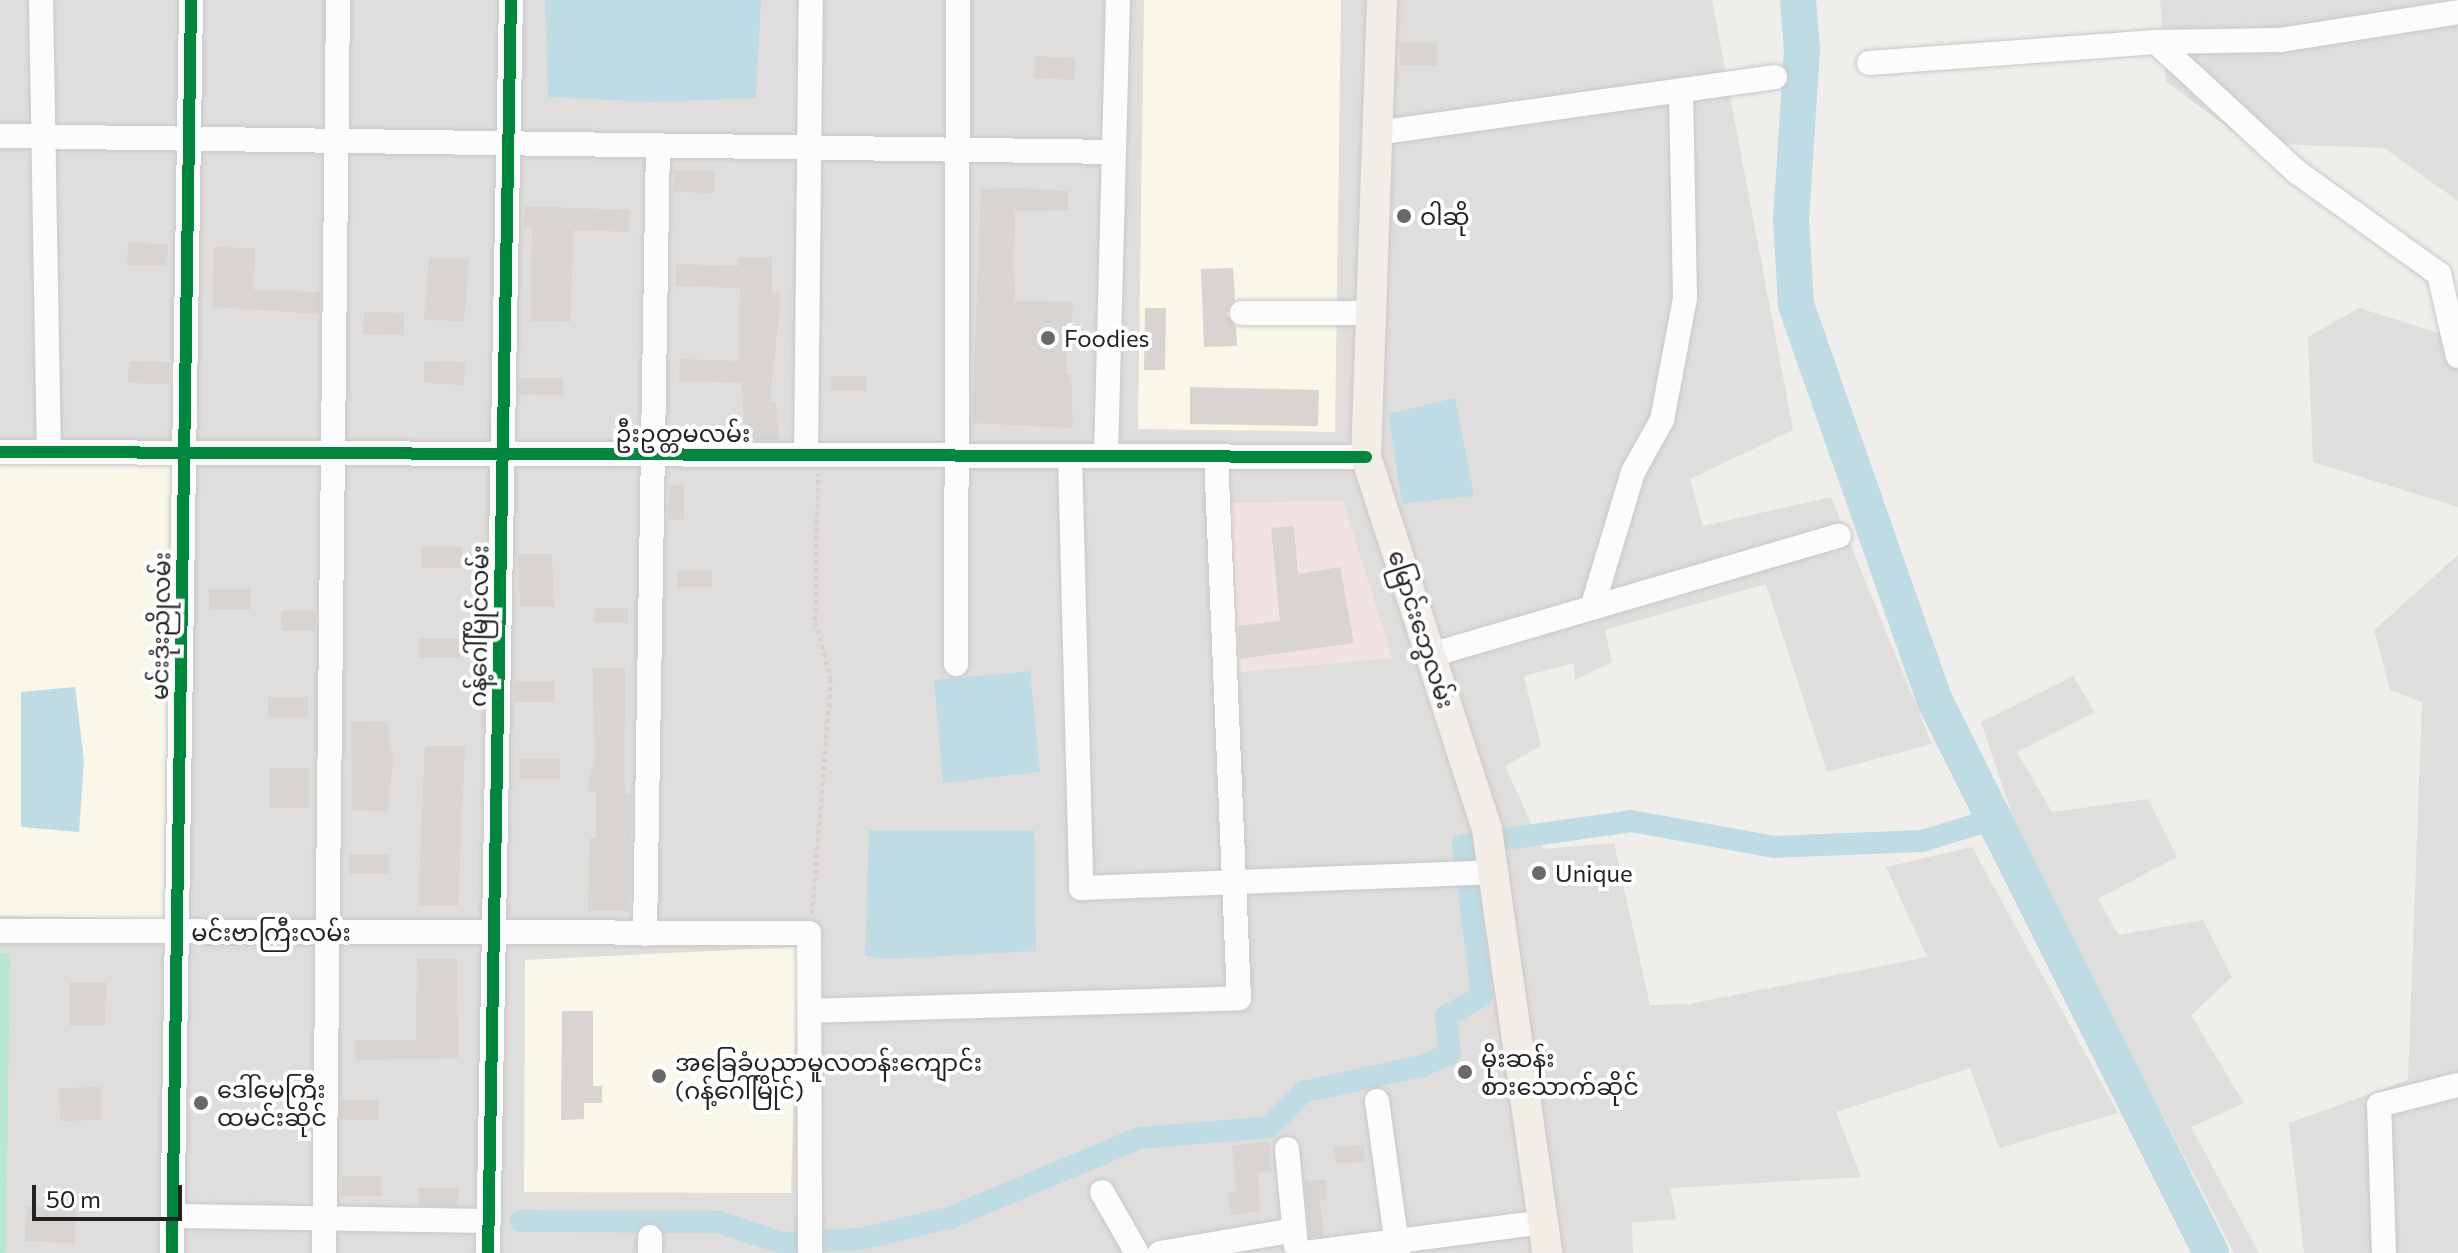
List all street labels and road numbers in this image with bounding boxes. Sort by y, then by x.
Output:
street label: ဦးဥတ္တမလမ်း [616,419,750,447]
street label: ဂန့်ဂေါ်မြိုင်လမ်း [462,545,494,707]
street label: မြောင်းဘွေလမ်း [1383,546,1461,712]
street label: မင်းဒုံးညိုလမ်း [144,552,176,700]
street label: မင်းဗာကြီးလမ်း [191,918,351,946]

